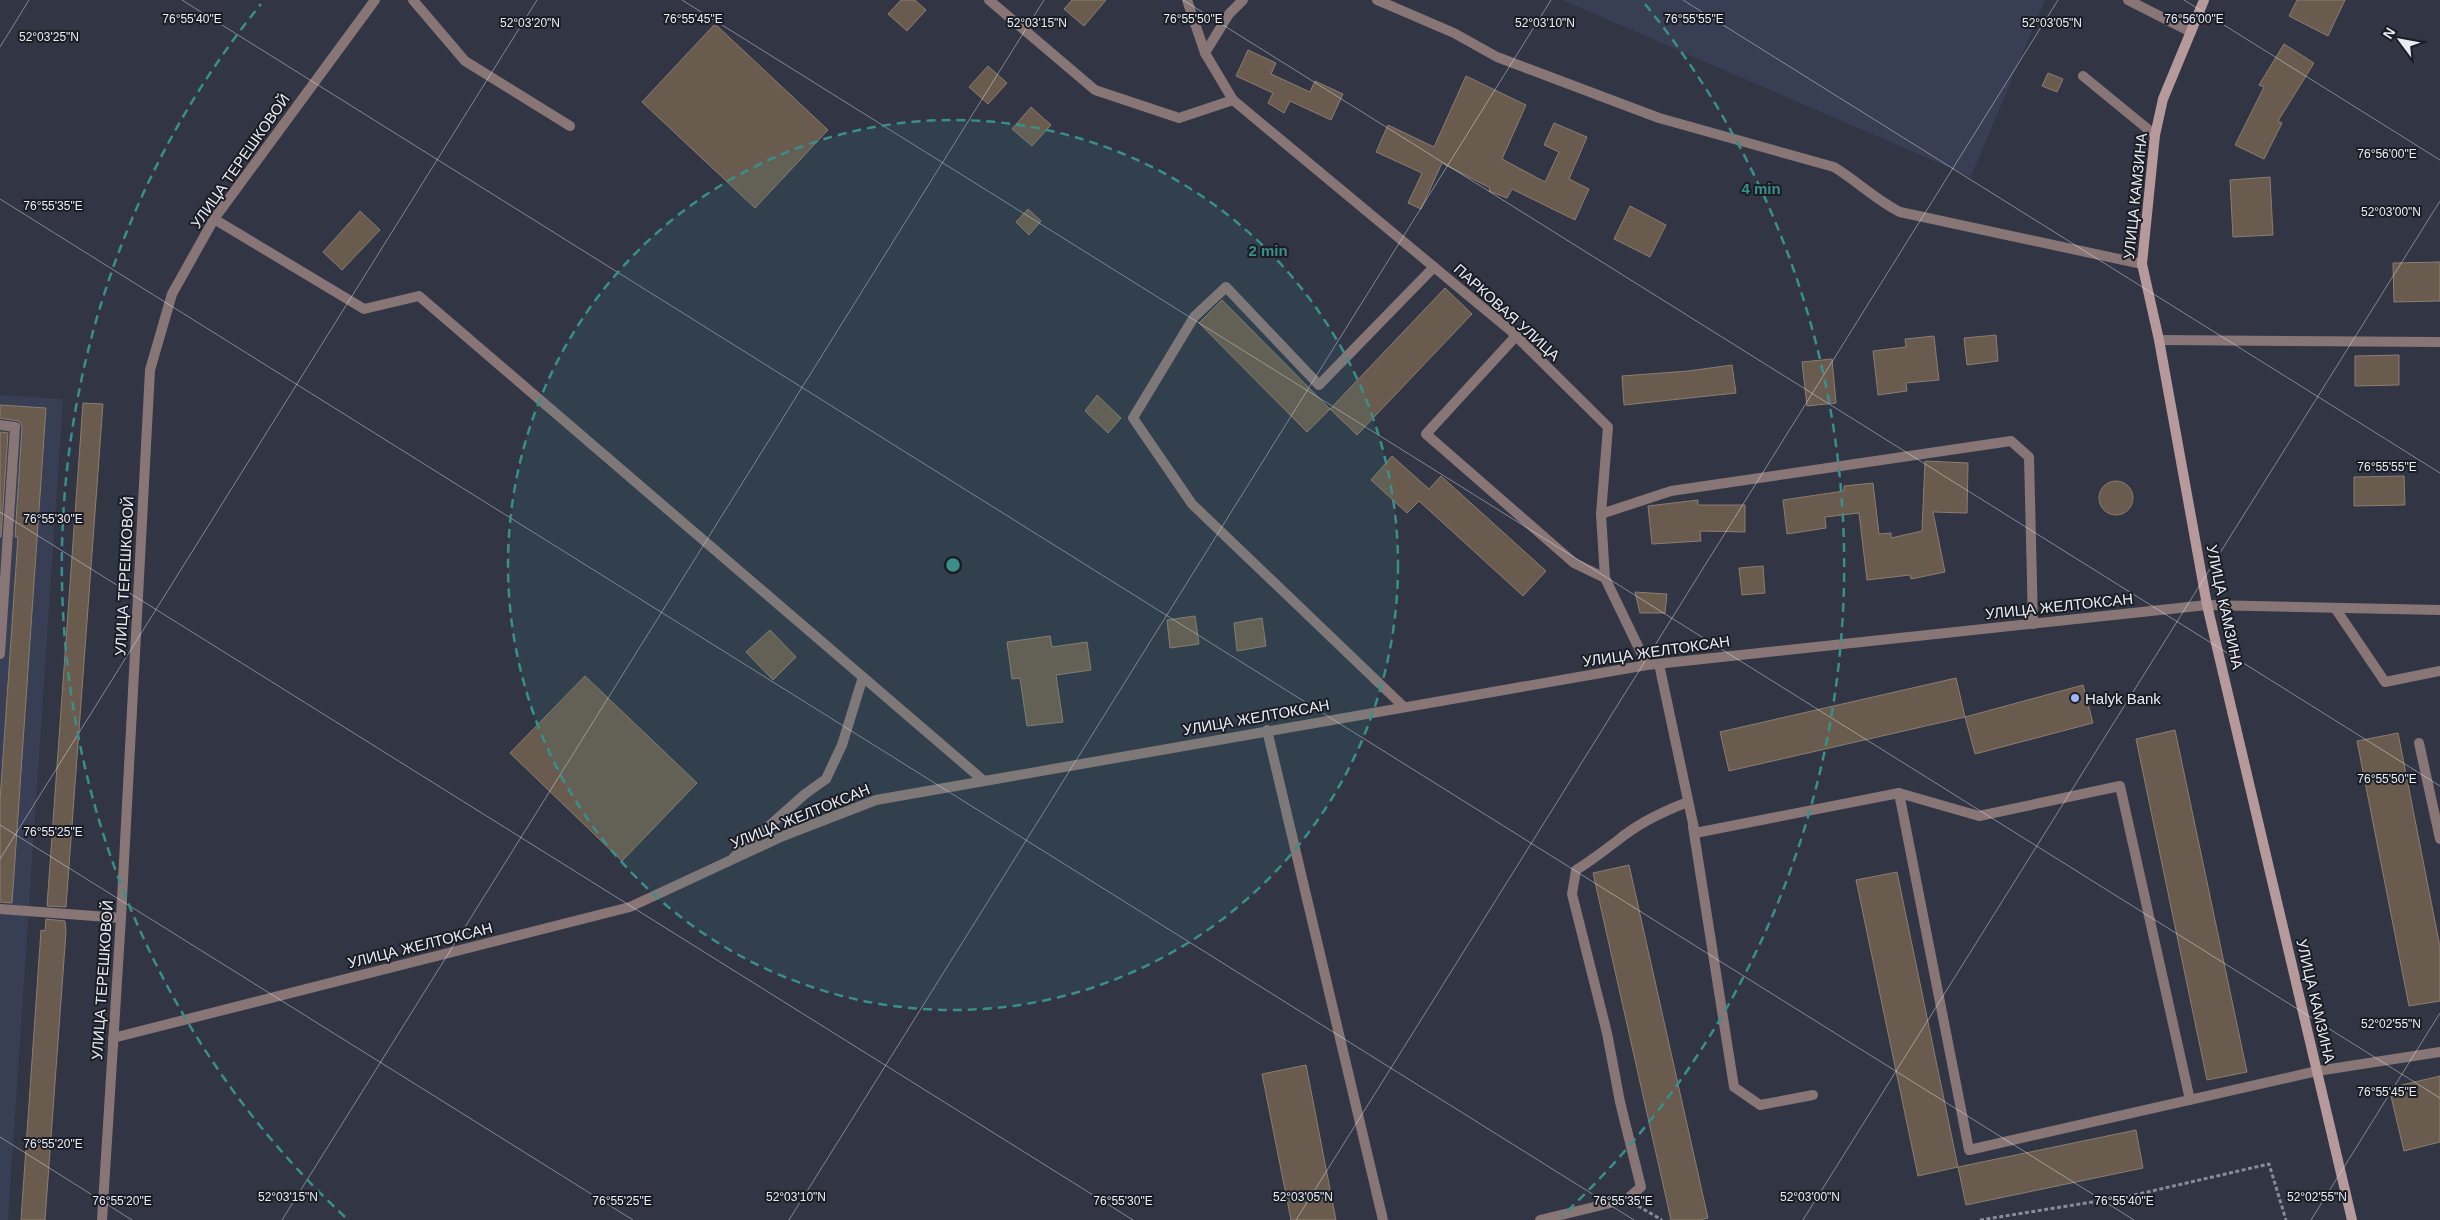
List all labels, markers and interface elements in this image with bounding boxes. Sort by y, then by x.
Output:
text: 76°55'40"E [162,12,222,26]
text: 76°55'45"E [663,12,723,26]
text: 76°55'50"E [1163,12,1223,26]
text: 76°55'55"E [1664,12,1724,26]
text: 76°56'00"E [2164,12,2224,26]
north arrow [2375,15,2425,65]
text: 52°03'20"N [500,16,560,30]
text: 52°03'15"N [1007,16,1067,30]
text: 52°03'10"N [1515,16,1575,30]
text: 52°03'05"N [2022,16,2082,30]
text: N [2380,25,2398,42]
text: 52°03'25"N [19,30,79,44]
street label: УЛИЦА ТЕРЕШКОВОЙ [187,91,293,231]
street label: УЛИЦА КАМЗИНА [2120,132,2150,260]
text: 76°56'00"E [2357,147,2417,161]
text: 4 min [1741,180,1781,197]
text: 76°55'35"E [23,199,83,213]
text: 52°03'00"N [2361,205,2421,219]
text: 2 min [1248,242,1288,259]
street label: ПАРКОВАЯ УЛИЦА [1451,260,1563,364]
text: 76°55'55"E [2357,460,2417,474]
street label: УЛИЦА ТЕРЕШКОВОЙ [111,496,137,656]
text: 76°55'30"E [23,512,83,526]
street label: УЛИЦА КАМЗИНА [2203,543,2247,671]
centre of rings [944,556,962,574]
street label: УЛИЦА ЖЕЛТОКСАН [1984,590,2134,622]
street label: УЛИЦА ЖЕЛТОКСАН [1581,632,1731,670]
place label: Halyk Bank [2085,690,2161,707]
marker: Halyk Bank [2069,692,2081,704]
street label: УЛИЦА ЖЕЛТОКСАН [1181,696,1331,738]
text: 76°55'50"E [2357,772,2417,786]
street label: УЛИЦА ЖЕЛТОКСАН [728,780,872,852]
text: 76°55'25"E [23,825,83,839]
street label: УЛИЦА ТЕРЕШКОВОЙ [88,900,116,1060]
street label: УЛИЦА ЖЕЛТОКСАН [346,919,494,971]
street label: УЛИЦА КАМЗИНА [2293,937,2339,1065]
text: 52°02'55"N [2361,1017,2421,1031]
text: 76°55'45"E [2357,1085,2417,1099]
text: 76°55'20"E [23,1137,83,1151]
text: 52°03'15"N [258,1190,318,1204]
text: 52°03'10"N [766,1190,826,1204]
text: 52°03'05"N [1273,1190,1333,1204]
text: 52°03'00"N [1780,1190,1840,1204]
text: 52°02'55"N [2287,1190,2347,1204]
text: 76°55'20"E [92,1194,152,1208]
text: 76°55'25"E [592,1194,652,1208]
text: 76°55'30"E [1093,1194,1153,1208]
text: 76°55'35"E [1593,1194,1653,1208]
text: 76°55'40"E [2094,1194,2154,1208]

